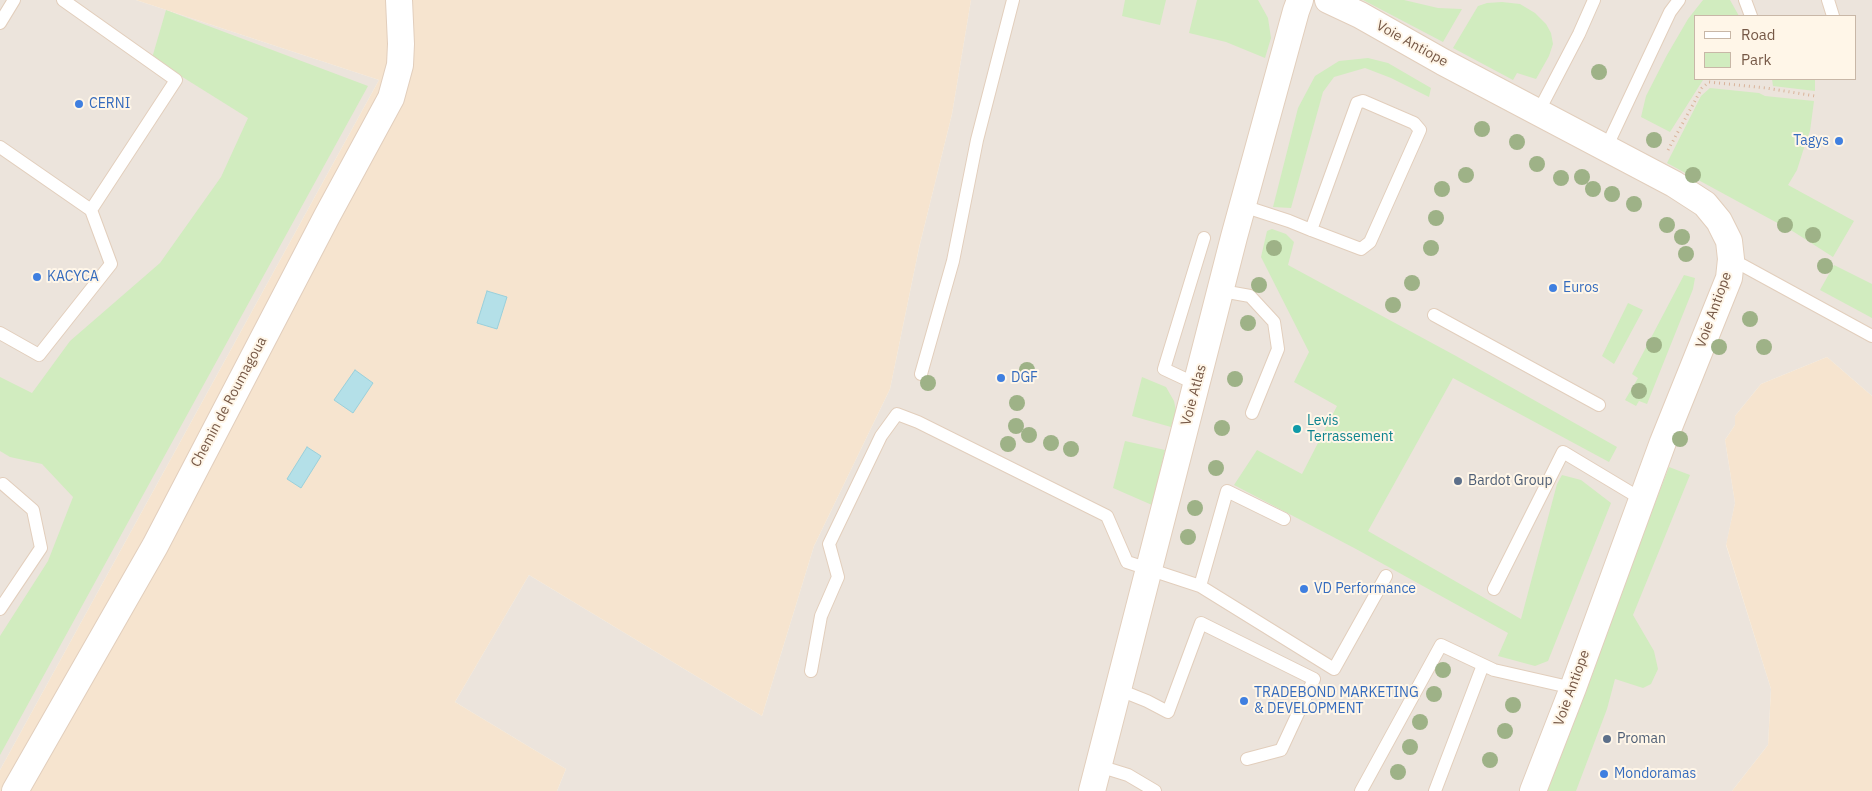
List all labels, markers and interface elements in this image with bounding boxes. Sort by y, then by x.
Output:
legend [1694,15,1857,80]
street label: Voie Antiope [1373,17,1451,71]
text: Road [1741,25,1776,44]
text: Park [1741,50,1771,69]
place label: CERNI [89,96,130,112]
marker: CERNI [73,98,85,110]
place label: Tagys [1793,133,1829,149]
marker: Tagys [1833,135,1845,147]
place label: KACYCA [47,269,99,285]
street label: Voie Antiope [1693,270,1735,350]
marker: KACYCA [31,271,43,283]
place label: Euros [1563,280,1599,296]
marker: Euros [1547,282,1559,294]
street label: Chemin de Roumagoua [187,334,271,470]
street label: Voie Atlas [1178,363,1210,427]
place label: DGF [1011,370,1038,386]
marker: DGF [995,372,1007,384]
place label: Levis Terrassement [1307,413,1393,446]
marker: Levis Terrassement [1291,423,1303,435]
place label: Bardot Group [1468,473,1553,489]
marker: Bardot Group [1452,475,1464,487]
place label: VD Performance [1314,581,1416,597]
marker: VD Performance [1298,583,1310,595]
street label: Voie Antiope [1551,648,1593,728]
place label: TRADEBOND MARKETING & DEVELOPMENT [1254,685,1419,718]
marker: TRADEBOND MARKETING & DEVELOPMENT [1238,695,1250,707]
place label: Proman [1617,731,1666,747]
marker: Proman [1601,733,1613,745]
place label: Mondoramas [1614,766,1696,782]
marker: Mondoramas [1598,768,1610,780]

